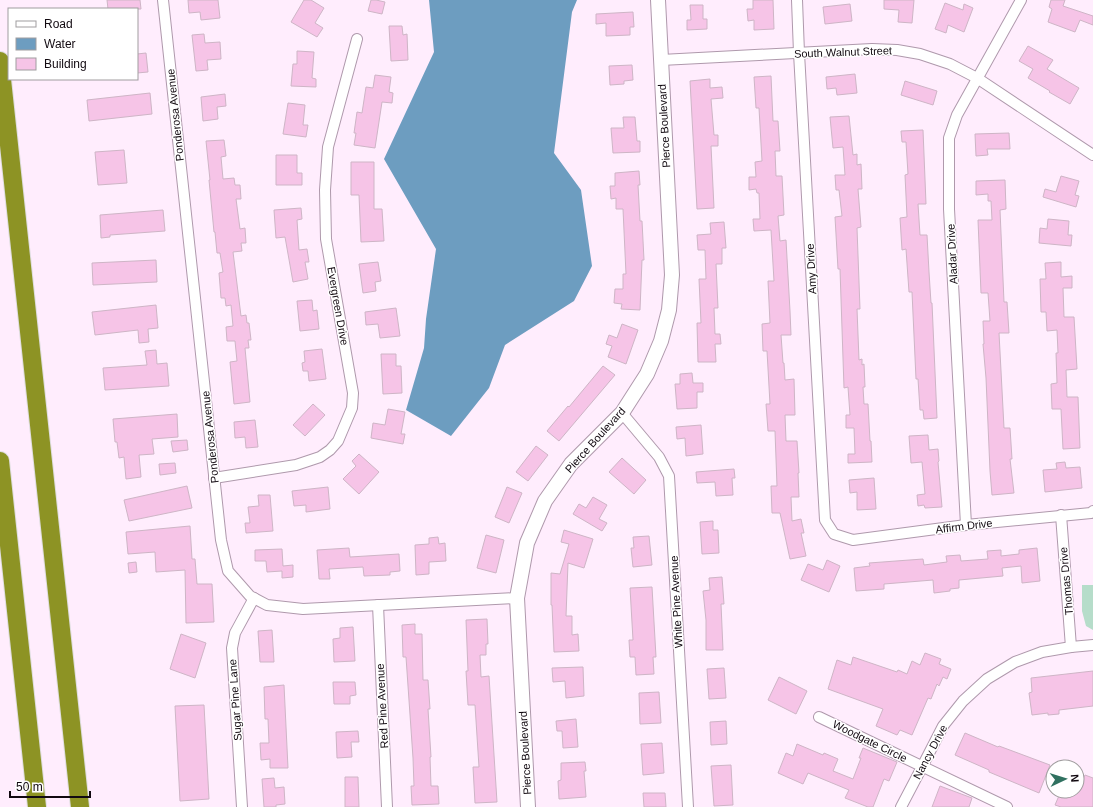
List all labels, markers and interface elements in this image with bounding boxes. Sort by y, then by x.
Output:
legend [8,8,138,80]
text: Road [44,17,73,31]
text: Water [44,37,76,51]
street label: South Walnut Street [794,44,892,60]
text: Building [44,57,87,71]
street label: Ponderosa Avenue [164,68,186,162]
street label: Pierce Boulevard [656,84,672,168]
street label: Aladar Drive [944,223,960,285]
street label: Amy Drive [804,243,818,295]
street label: Evergreen Drive [325,266,351,346]
street label: Ponderosa Avenue [199,390,221,484]
street label: Pierce Boulevard [563,405,627,475]
street label: Affirm Drive [935,517,993,535]
street label: Thomas Drive [1057,546,1075,616]
street label: White Pine Avenue [668,555,684,649]
street label: Sugar Pine Lane [226,659,244,741]
street label: Red Pine Avenue [374,663,390,749]
street label: Pierce Boulevard [517,711,533,795]
street label: Woodgate Circle [831,718,909,764]
street label: Nancy Drive [911,723,949,781]
north arrow [1045,759,1085,799]
scale bar [10,773,90,799]
text: N [1069,774,1081,783]
text: 50 m [16,780,43,794]

